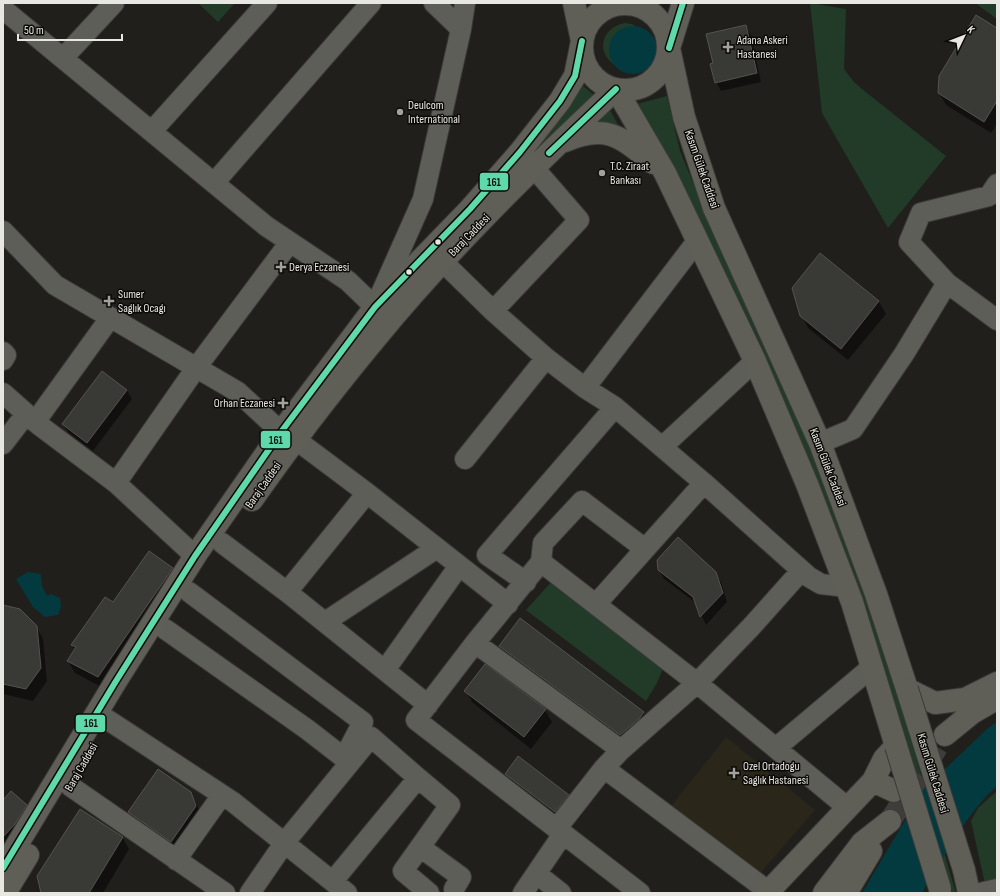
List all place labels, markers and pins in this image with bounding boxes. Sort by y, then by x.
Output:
place label: Adana Askeri Hastanesi [736,33,788,62]
marker: Adana Askeri Hastanesi [722,41,734,53]
place label: Deulcom International [408,98,460,127]
marker: Deulcom International [395,107,405,117]
place label: T.C. Ziraat Bankası [610,159,650,188]
marker: T.C. Ziraat Bankası [597,168,607,178]
unlabelled marker [433,237,443,247]
place label: Derya Eczanesi [289,260,349,275]
marker: Derya Eczanesi [276,262,286,272]
unlabelled marker [404,267,414,277]
place label: Sumer Saglık Ocagı [118,287,166,316]
marker: Sumer Saglık Ocagı [103,295,115,307]
place label: Orhan Eczanesi [214,396,275,411]
marker: Orhan Eczanesi [278,398,288,408]
place label: Ozel Ortadogu Saglık Hastanesi [743,759,808,788]
marker: Ozel Ortadogu Saglık Hastanesi [728,767,740,779]

